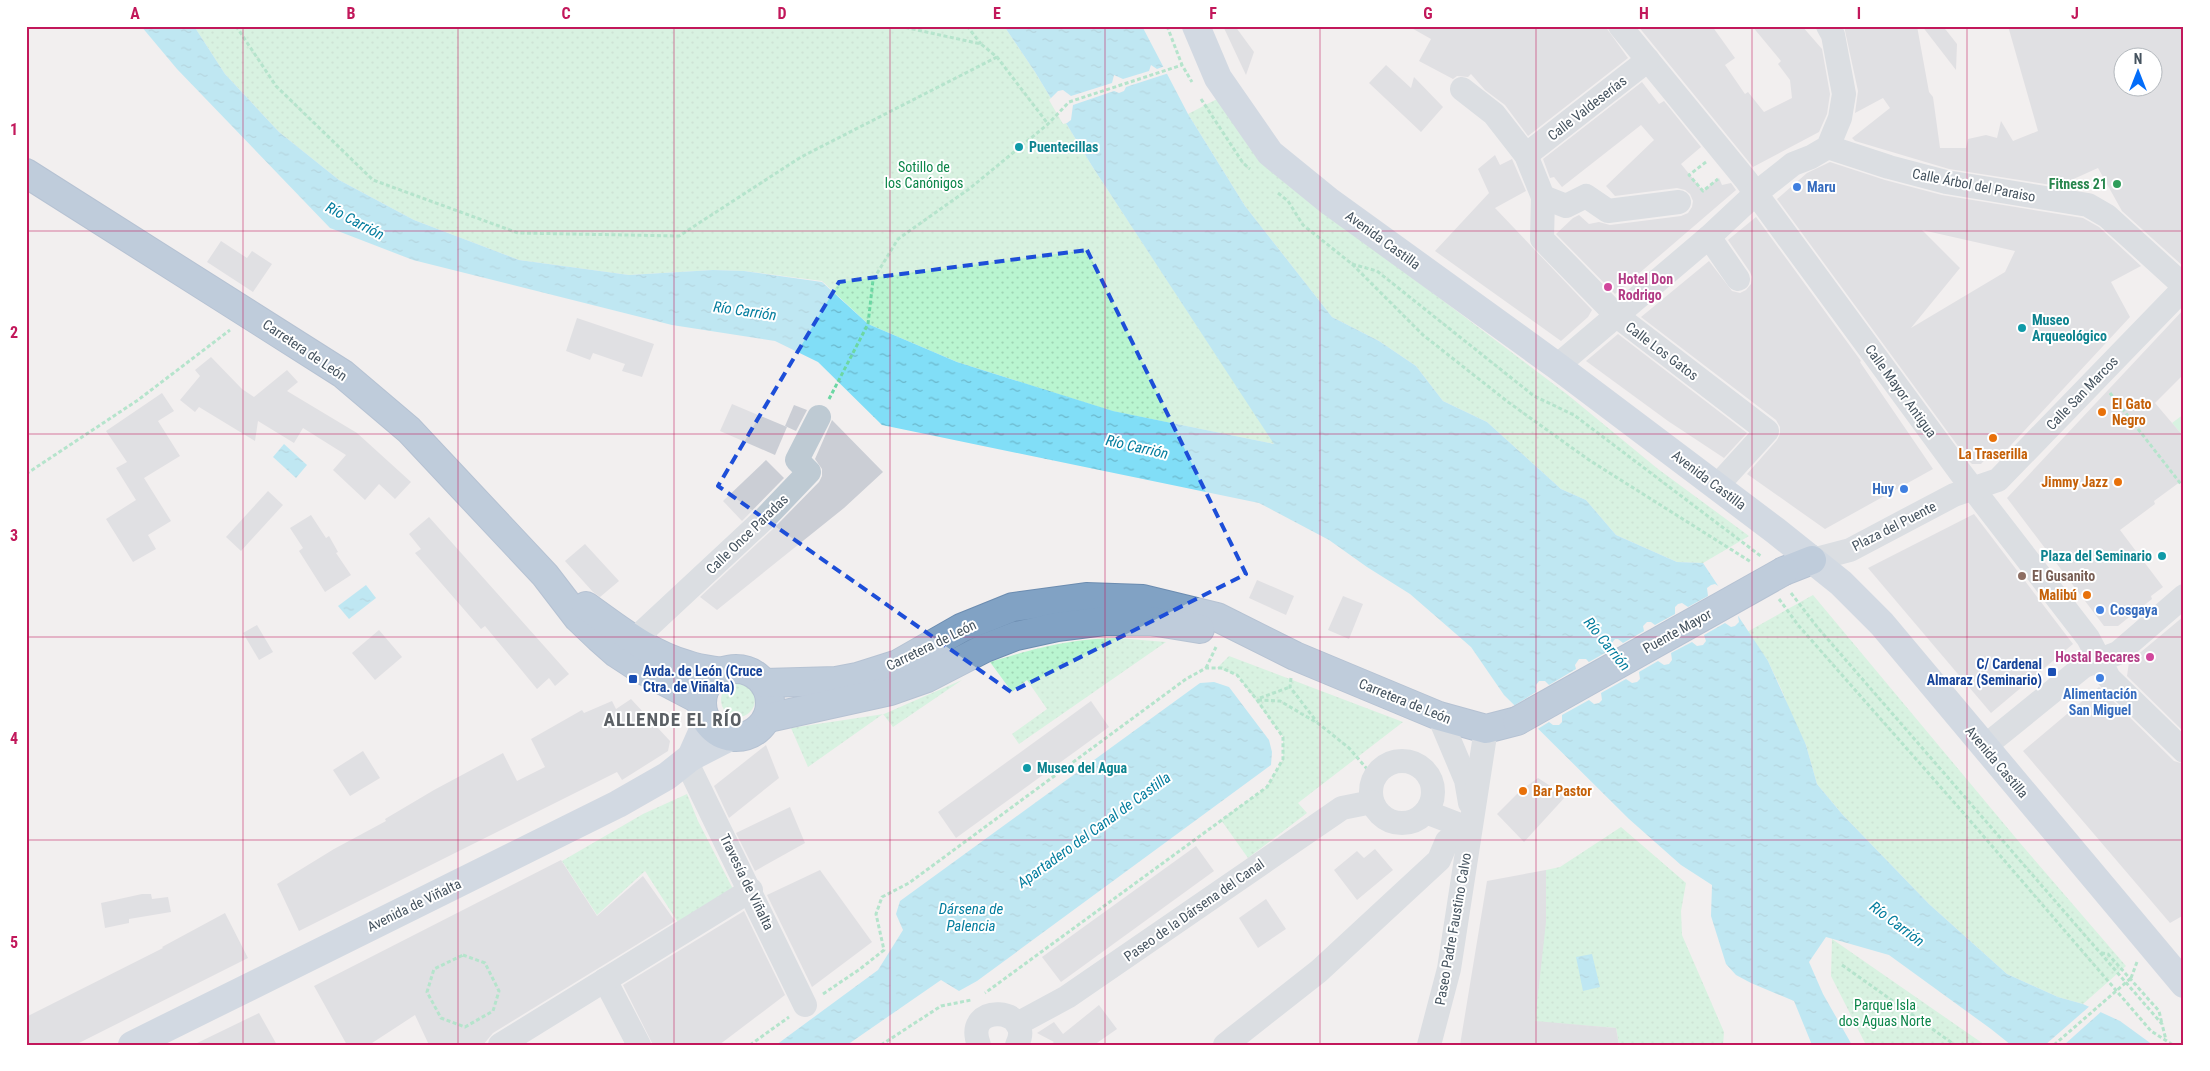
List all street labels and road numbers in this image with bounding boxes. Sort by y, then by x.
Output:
street label: Calle Valdeserías [1544,72,1630,144]
street label: Calle Árbol del Paraiso [1911,164,2037,205]
street label: Avenida Castilla [1342,207,1424,273]
street label: Carretera de León [260,316,350,384]
street label: Calle Los Gatos [1623,319,1701,383]
street label: Calle Mayor Antigua [1862,341,1940,441]
street label: Calle San Marcos [2043,353,2121,433]
street label: Avenida Castilla [1669,447,1749,513]
street label: Calle Once Paradas [703,491,791,577]
street label: Plaza del Puente [1849,498,1939,554]
street label: Puente Mayor [1640,606,1714,656]
street label: Carretera de León [883,616,979,674]
street label: Carretera de León [1357,675,1453,727]
street label: Avenida Castilla [1962,723,2032,801]
street label: Travesía de Viñalta [717,831,777,933]
street label: Paseo Padre Faustino Calvo [1432,852,1474,1006]
street label: Paseo de la Dársena del Canal [1121,855,1267,965]
street label: Avenida de Viñalta [364,875,464,935]

